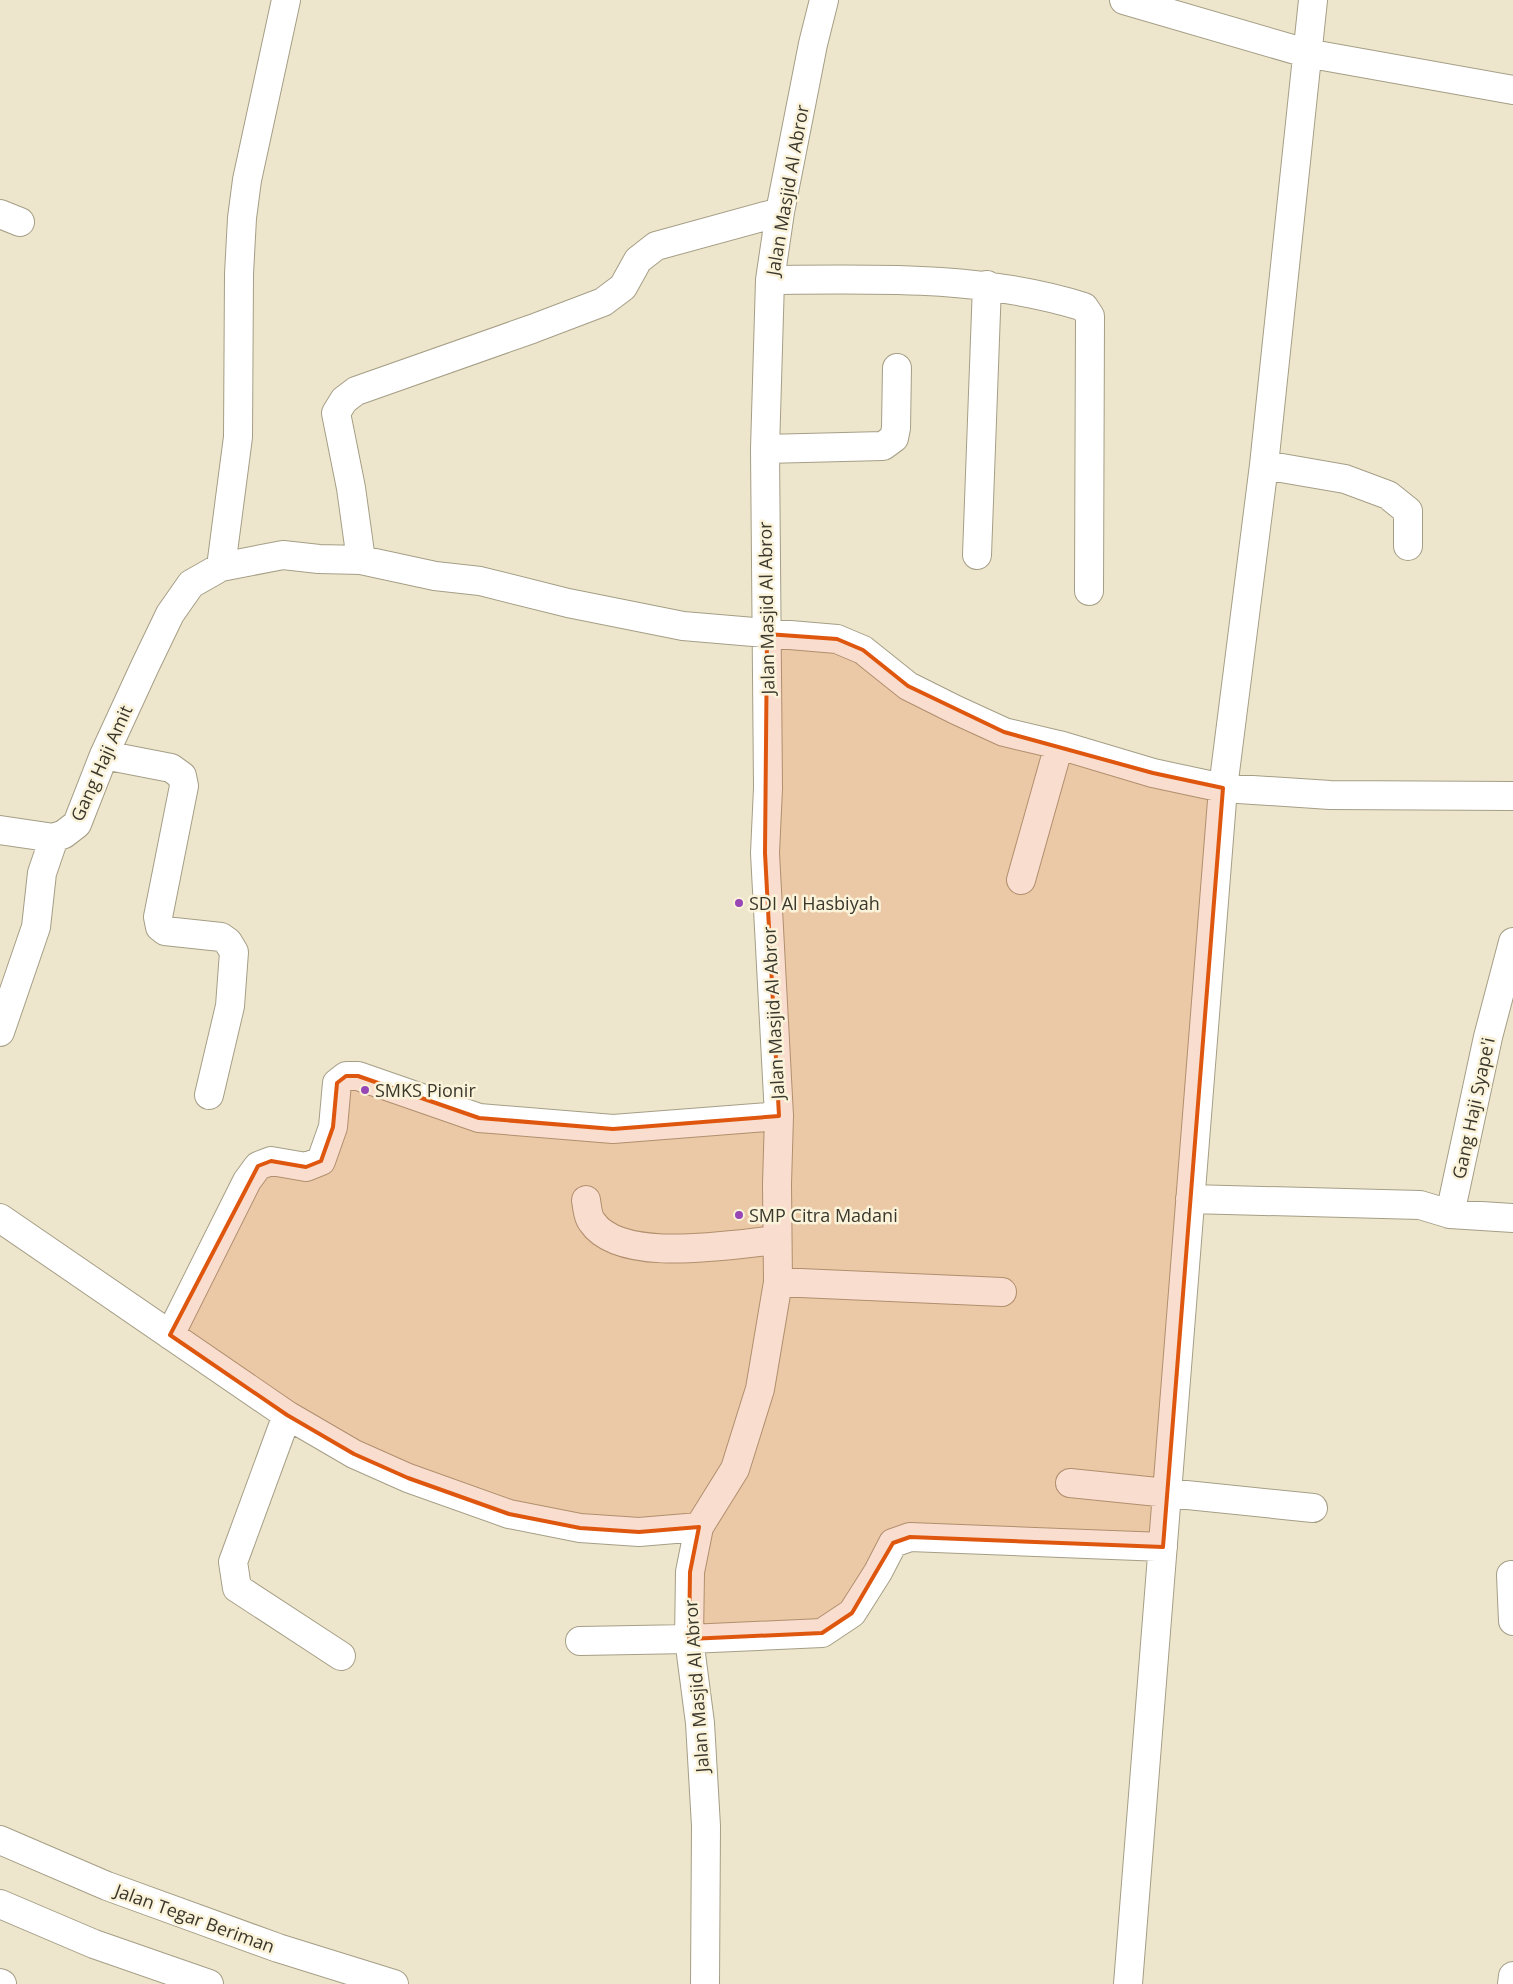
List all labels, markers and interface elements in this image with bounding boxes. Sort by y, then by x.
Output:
street label: Jalan Masjid Al Abror [760,102,814,279]
street label: Jalan Masjid Al Abror [752,521,780,697]
street label: Gang Haji Amit [65,701,137,825]
place label: SDI Al Hasbiyah [749,891,880,915]
marker: SDI Al Hasbiyah [733,897,745,909]
street label: Jalan Masjid Al Abror [756,925,790,1102]
street label: Gang Haji Syape'i [1446,1035,1500,1181]
place label: SMKS Pionir [375,1078,476,1102]
marker: SMKS Pionir [359,1084,371,1096]
place label: SMP Citra Madani [749,1203,898,1227]
marker: SMP Citra Madani [733,1209,745,1221]
street label: Jalan Masjid Al Abror [678,1598,714,1775]
street label: Jalan Tegar Beriman [110,1877,278,1958]

